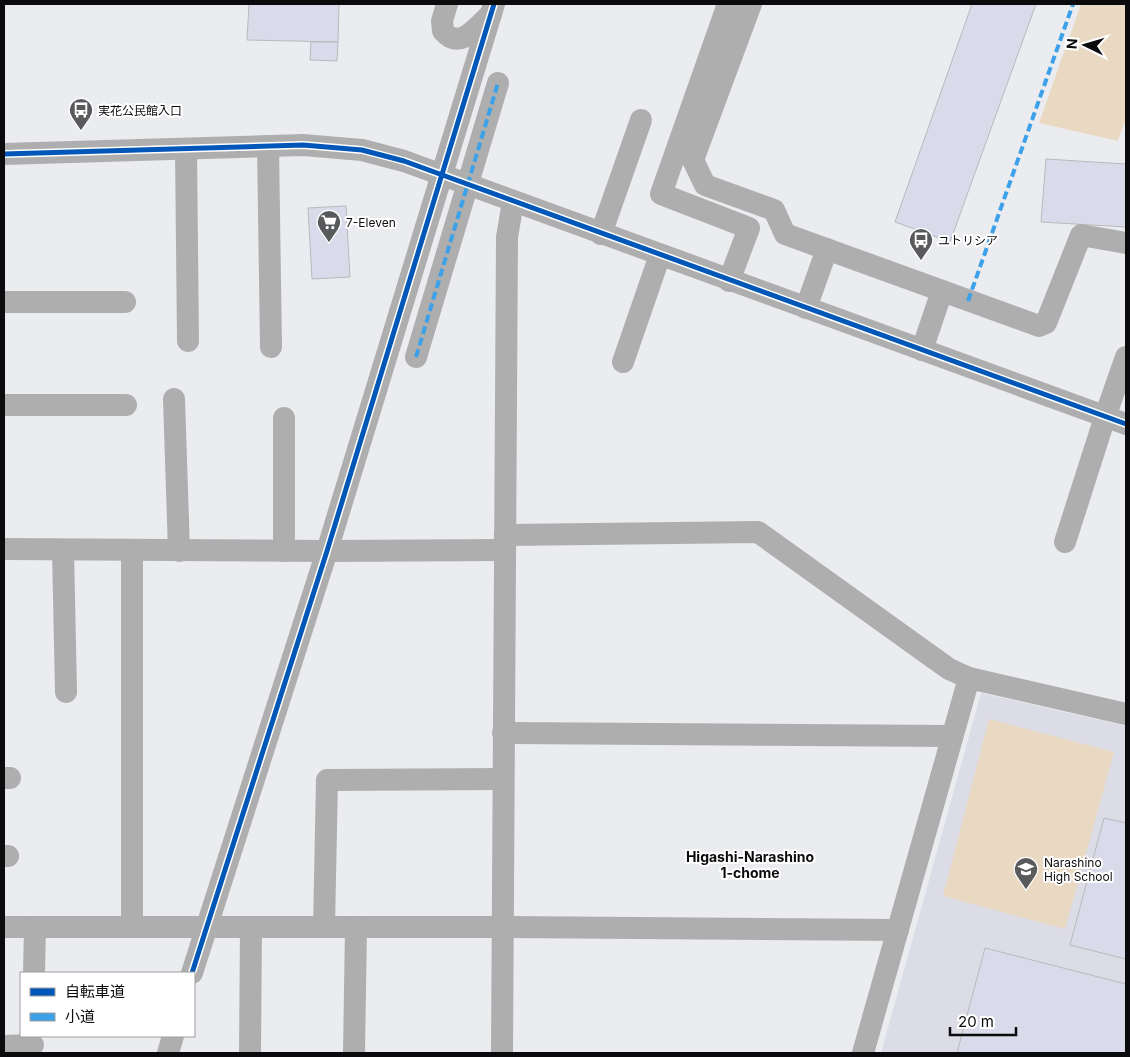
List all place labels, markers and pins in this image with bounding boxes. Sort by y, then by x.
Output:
bus stop icon: 実花公民館入口 [68,97,94,131]
place label: 実花公民館入口 [98,103,182,118]
supermarket icon: 7-Eleven [316,209,342,243]
place label: 7-Eleven [346,215,396,230]
bus stop icon: ユトリシア [908,227,934,261]
place label: ユトリシア [938,233,998,248]
place label: Narashino High School [1044,855,1113,884]
school or university icon: Narashino High School [1013,856,1039,890]

